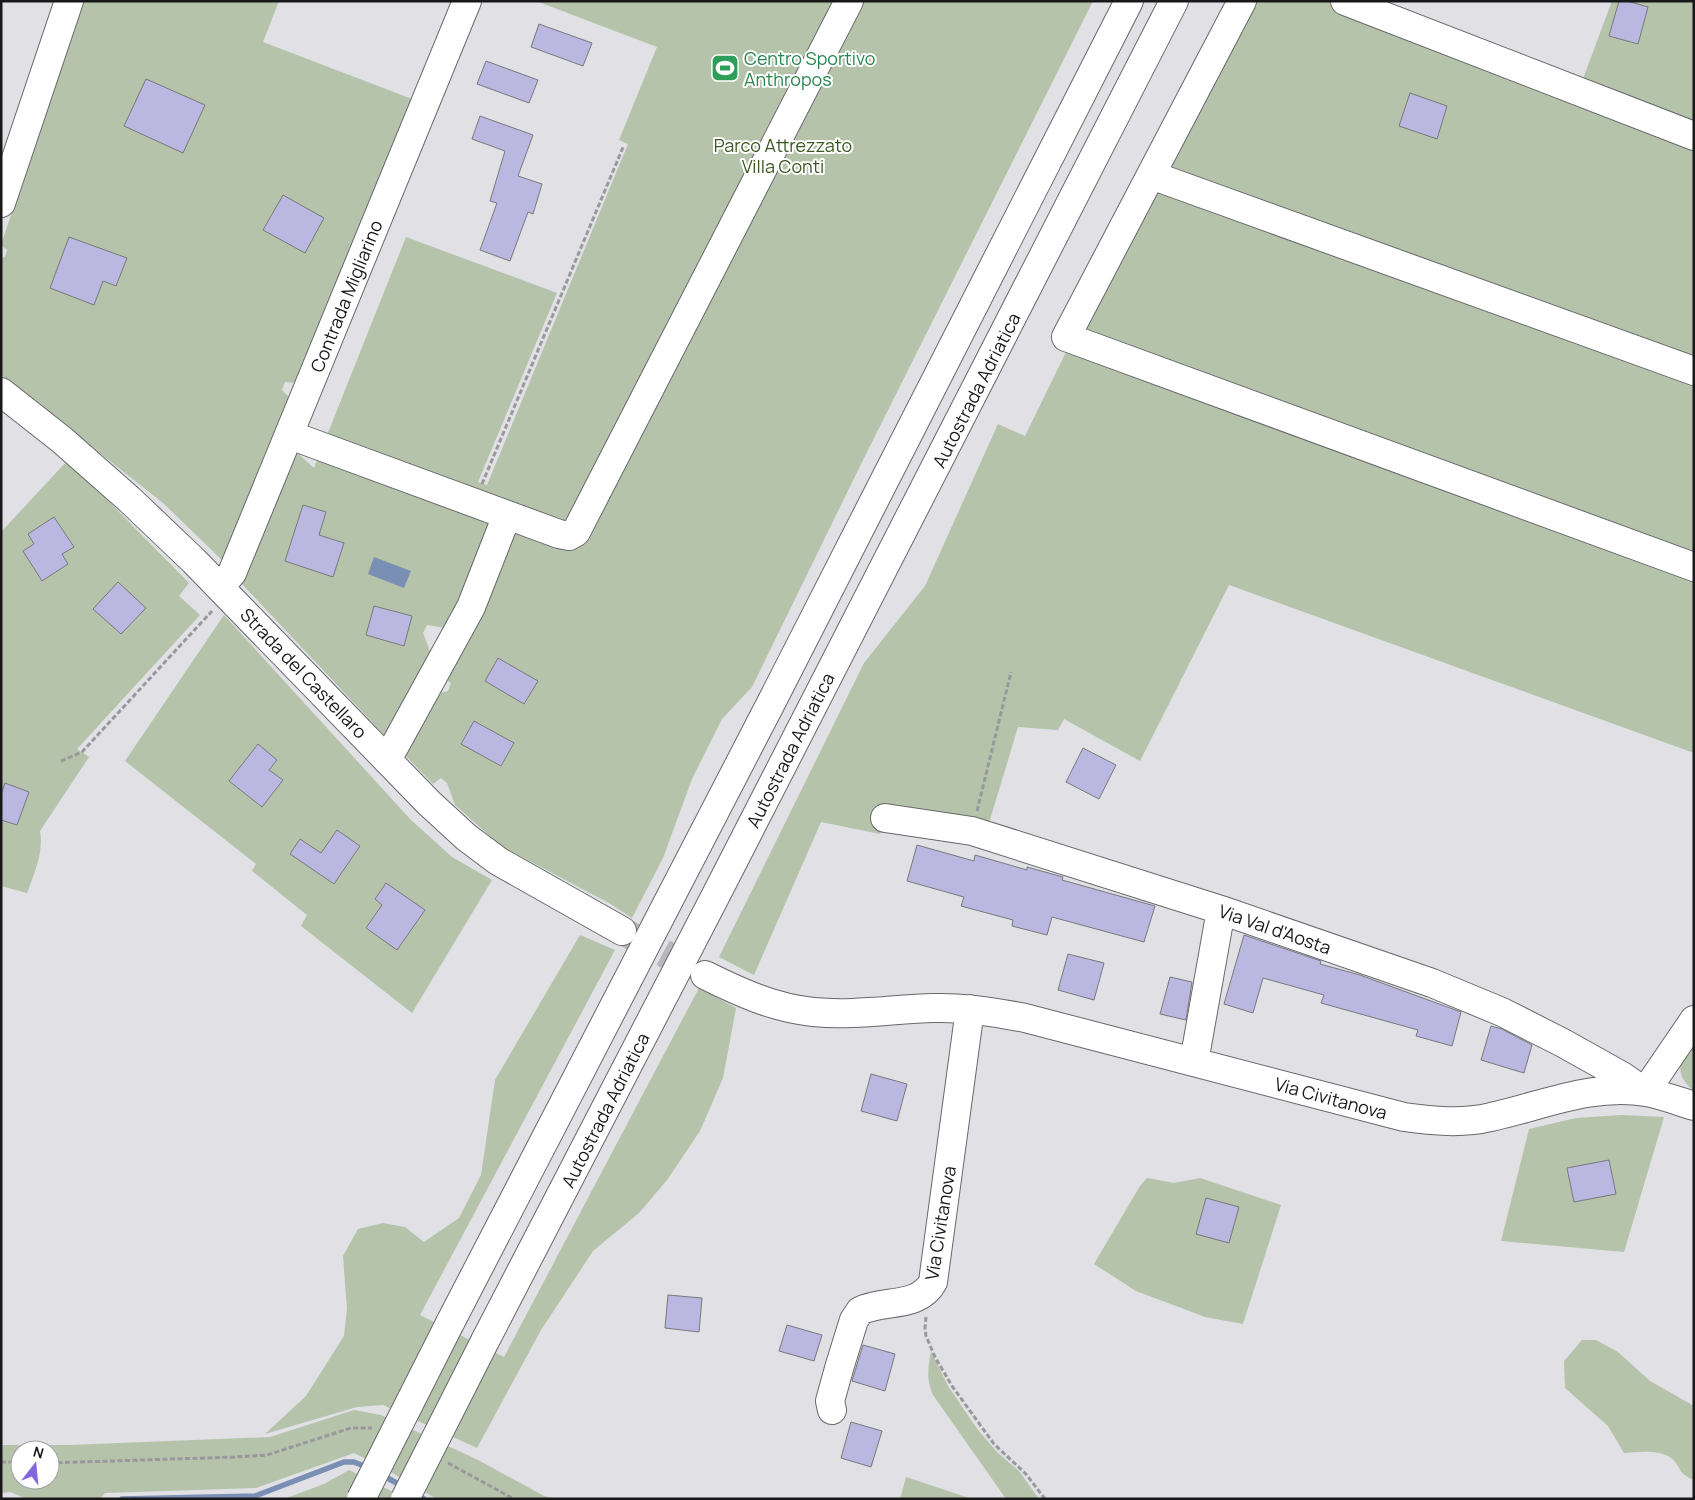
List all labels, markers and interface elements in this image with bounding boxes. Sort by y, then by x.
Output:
place label: Centro Sportivo Anthropos [744,46,875,91]
sports icon: Centro Sportivo Anthropos [710,53,740,83]
park label: Parco Attrezzato Villa Conti [714,133,852,178]
street label: Contrada Migliarino [304,216,388,376]
street label: Autostrada Adriatica [927,309,1025,471]
street label: Strada del Castellaro [235,603,373,743]
street label: Autostrada Adriatica [741,669,839,831]
street label: Via Val d'Aosta [1216,899,1334,959]
street label: Autostrada Adriatica [556,1029,654,1191]
street label: Via Civitanova [1272,1071,1390,1125]
street label: Via Civitanova [919,1164,961,1282]
north arrow [10,1440,60,1490]
text: N [31,1442,46,1463]

